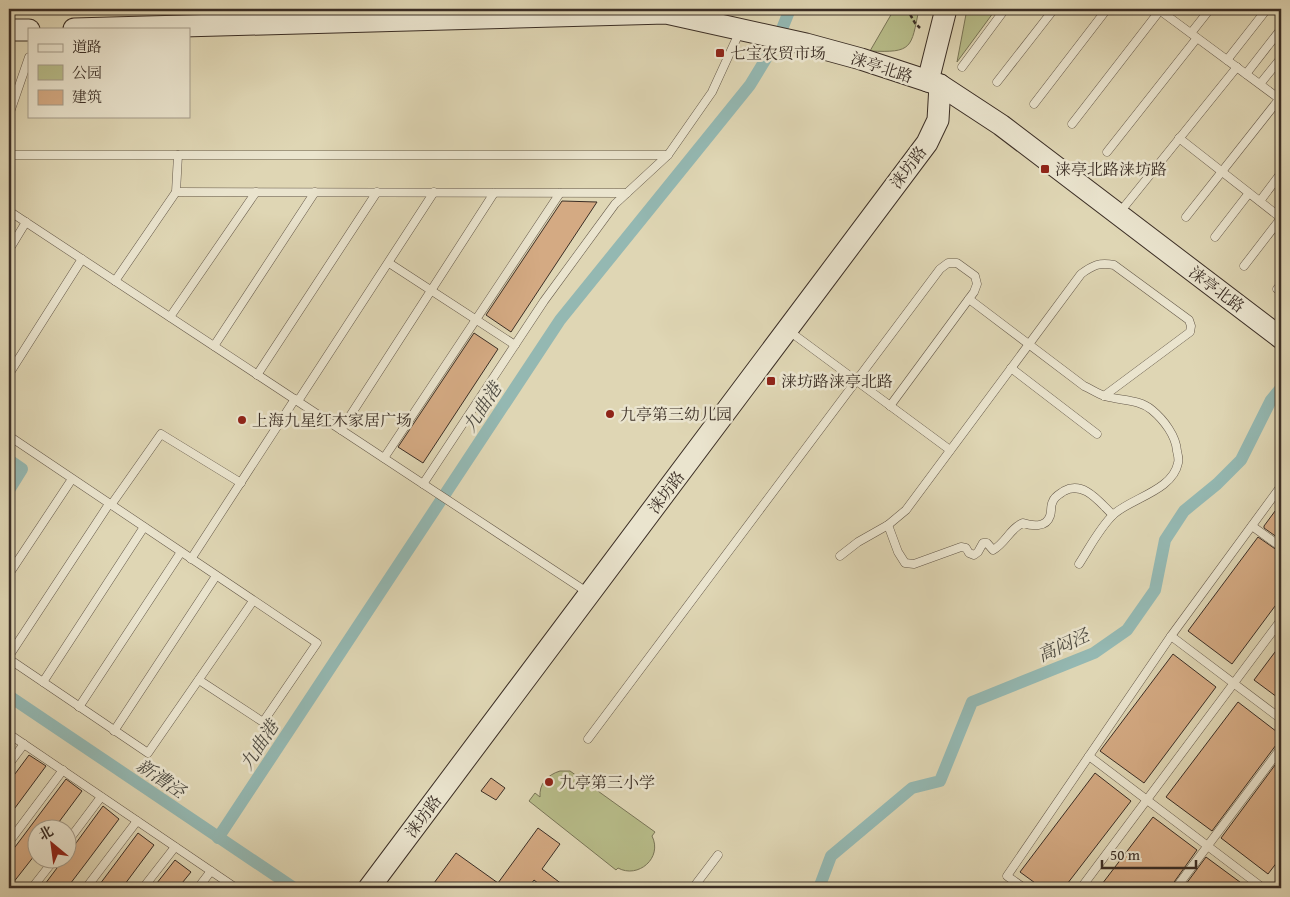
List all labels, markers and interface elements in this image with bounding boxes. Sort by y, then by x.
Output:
legend [28,28,190,118]
text: 道路 [72,36,102,57]
place label: 七宝农贸市场 [730,41,826,65]
street label: 涞亭北路 [848,46,916,88]
marker: 七宝农贸市场 [714,47,726,59]
text: 公园 [72,62,102,83]
text: 建筑 [72,86,102,107]
street label: 涞坊路 [884,141,932,193]
place label: 涞亭北路涞坊路 [1055,157,1167,181]
marker: 涞亭北路涞坊路 [1039,163,1051,175]
street label: 涞亭北路 [1184,260,1250,318]
place label: 涞坊路涞亭北路 [781,369,893,393]
water label: 九曲港 [456,375,509,437]
marker: 涞坊路涞亭北路 [765,375,777,387]
place label: 九亭第三幼儿园 [620,402,732,426]
place label: 上海九星红木家居广场 [252,408,412,432]
marker: 九亭第三幼儿园 [604,408,616,420]
marker: 上海九星红木家居广场 [236,414,248,426]
street label: 涞坊路 [642,466,690,518]
water label: 高闷泾 [1033,621,1095,668]
water label: 九曲港 [233,713,286,775]
water label: 新漕泾 [131,752,193,805]
place label: 九亭第三小学 [559,770,655,794]
marker: 九亭第三小学 [543,776,555,788]
street label: 涞坊路 [399,790,447,842]
north arrow [28,820,78,870]
text: 北 [35,820,57,845]
scale bar [1102,837,1196,869]
text: 50 m [1110,844,1141,865]

